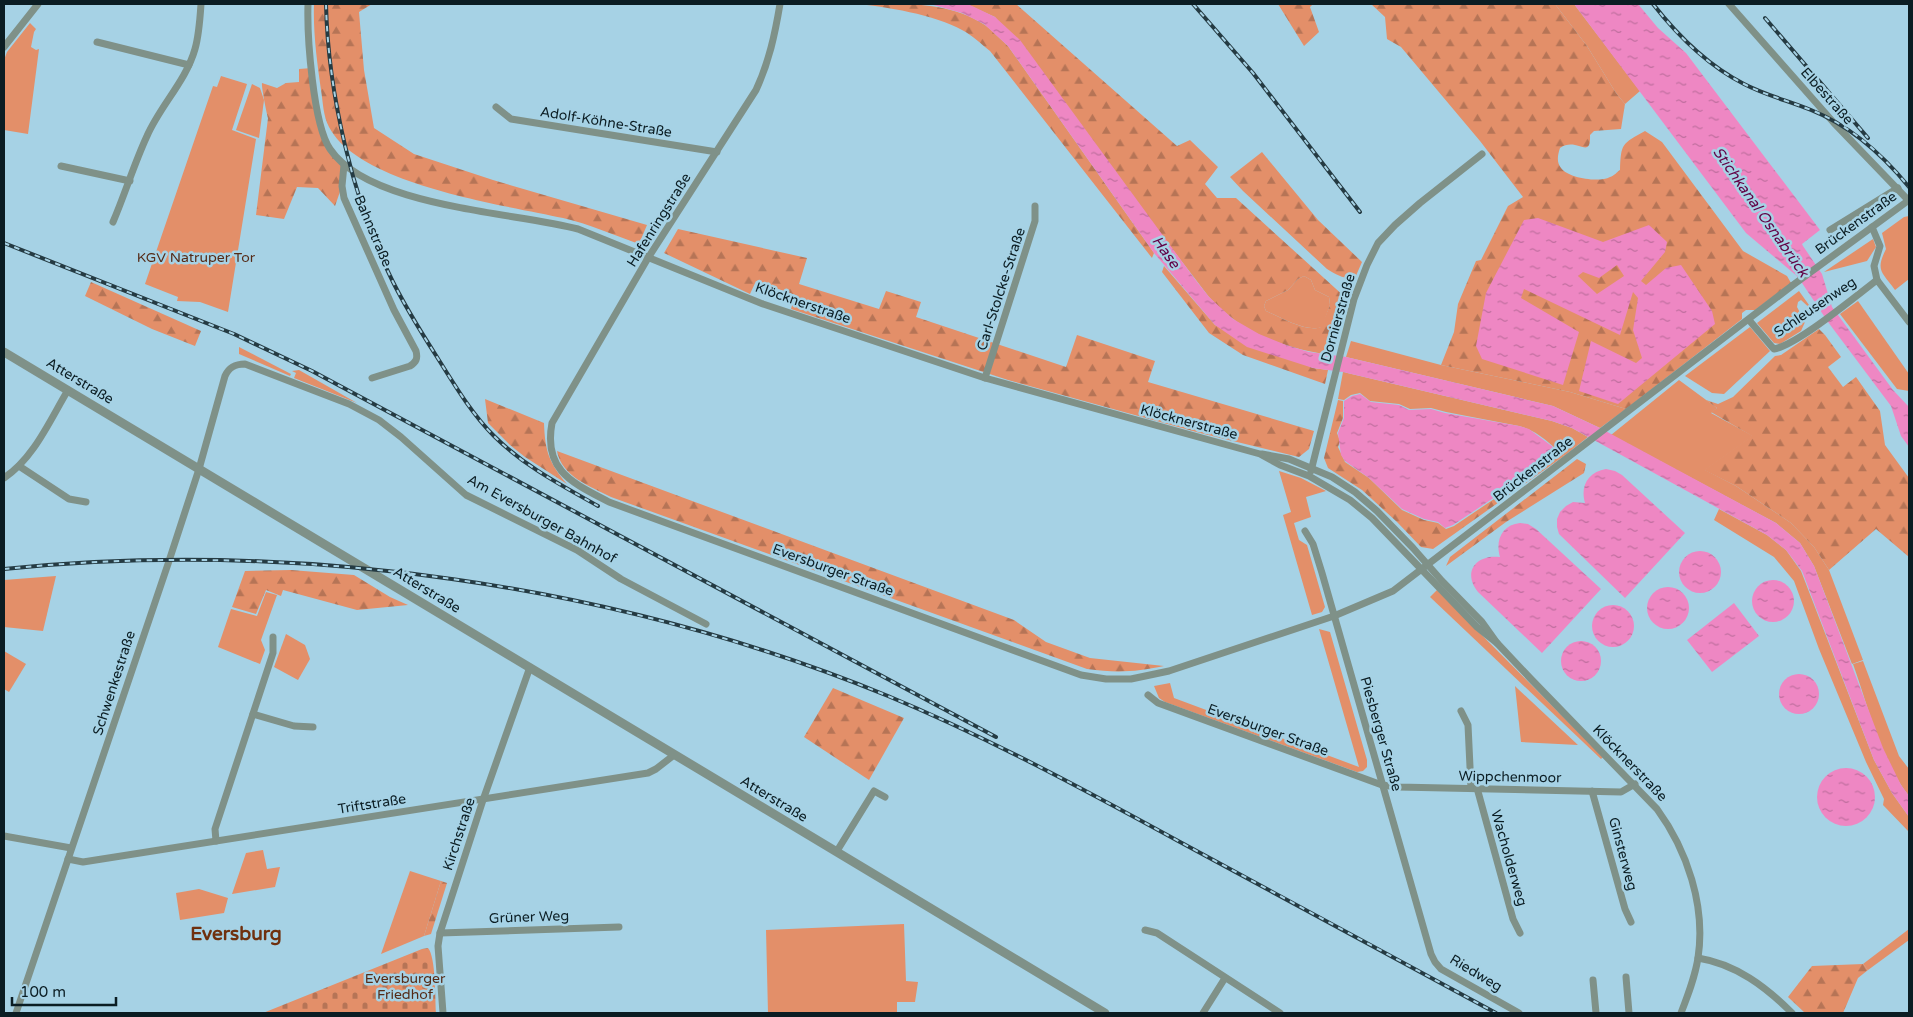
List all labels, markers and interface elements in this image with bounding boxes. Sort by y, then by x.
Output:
street label: Elbestraße [1797,64,1857,128]
street label: Adolf-Köhne-Straße [539,103,673,141]
water label: Stichkanal Osnabrück [1709,144,1814,282]
street label: Hafenringstraße [623,170,695,270]
street label: Brückenstraße [1812,188,1900,258]
street label: Bahnstraße [350,193,396,270]
street label: Carl-Stolcke-Straße [973,225,1029,353]
water label: Hase [1148,232,1185,273]
park label: KGV Natruper Tor [137,249,256,266]
street label: Dornierstraße [1317,272,1359,364]
street label: Schleusenweg [1771,273,1859,341]
street label: Klöcknerstraße [753,279,853,327]
street label: Atterstraße [43,354,117,408]
street label: Klöcknerstraße [1139,401,1240,443]
street label: Brückenstraße [1490,433,1576,505]
street label: Am Eversburger Bahnhof [464,471,620,567]
street label: Eversburger Straße [770,540,896,600]
street label: Atterstraße [390,563,464,617]
street label: Schwenkestraße [89,628,139,737]
street label: Piesberger Straße [1357,675,1406,793]
street label: Eversburger Straße [1205,700,1331,760]
street label: Klöcknerstraße [1589,721,1671,805]
street label: Wippchenmoor [1458,768,1562,786]
street label: Atterstraße [737,772,811,826]
street label: Triftstraße [337,790,407,818]
street label: Kirchstraße [439,795,479,873]
street label: Wacholderweg [1487,808,1531,908]
street label: Ginsterweg [1605,815,1641,893]
street label: Grüner Weg [489,907,569,927]
district label: Eversburg [190,923,282,946]
street label: Riedweg [1447,951,1505,995]
park label: Eversburger Friedhof [365,970,446,1003]
scale bar [12,974,116,1006]
text: 100 m [20,983,66,1001]

